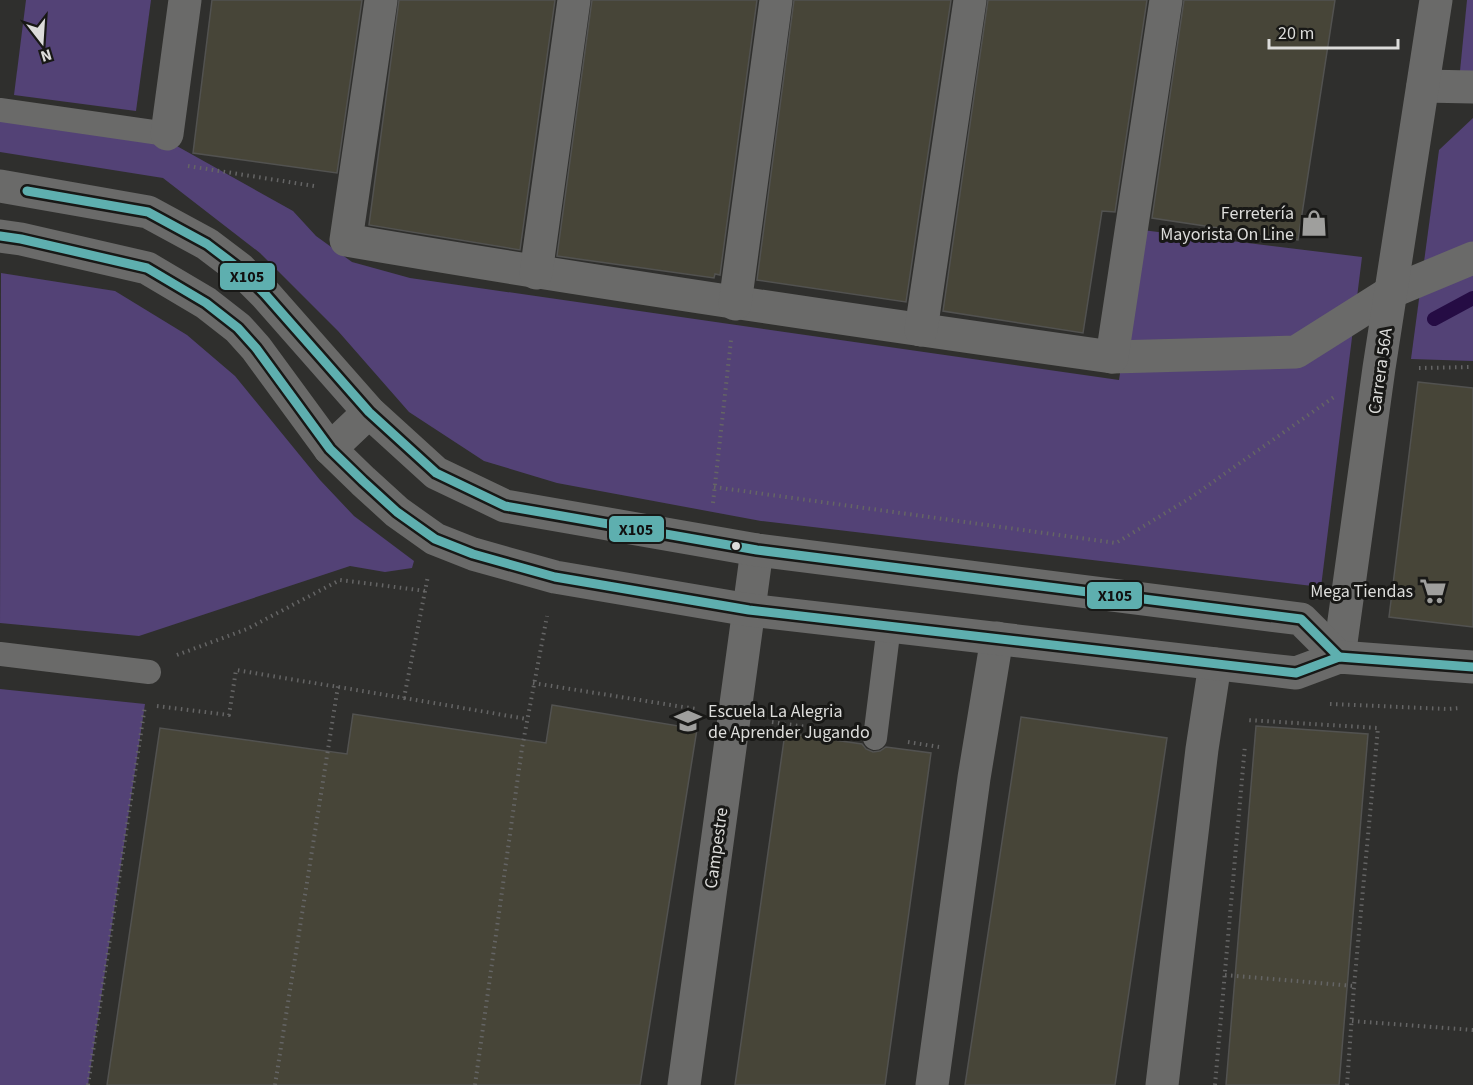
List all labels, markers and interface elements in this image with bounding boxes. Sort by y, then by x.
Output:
north arrow [12,12,72,72]
scale bar [1269,12,1398,50]
text: 20 m [1278,21,1314,46]
text: N [38,43,54,67]
place label: Ferretería Mayorista On Line [1160,201,1294,247]
shop icon: Ferretería Mayorista On Line [1299,208,1329,238]
line badge: X105 [219,262,276,291]
text: X105 [230,266,264,288]
street label: Carrera 56A [1362,326,1399,416]
line badge: X105 [608,515,665,543]
text: X105 [619,519,653,541]
unlabelled marker [730,540,742,552]
supermarket icon: Mega Tiendas [1418,576,1448,606]
place label: Mega Tiendas [1310,579,1413,604]
line badge: X105 [1086,581,1143,610]
text: X105 [1098,585,1132,607]
place label: Escuela La Alegria de Aprender Jugando [708,699,870,745]
school or university icon: Escuela La Alegria de Aprender Jugando [673,706,703,736]
street label: Campestre [698,806,735,890]

